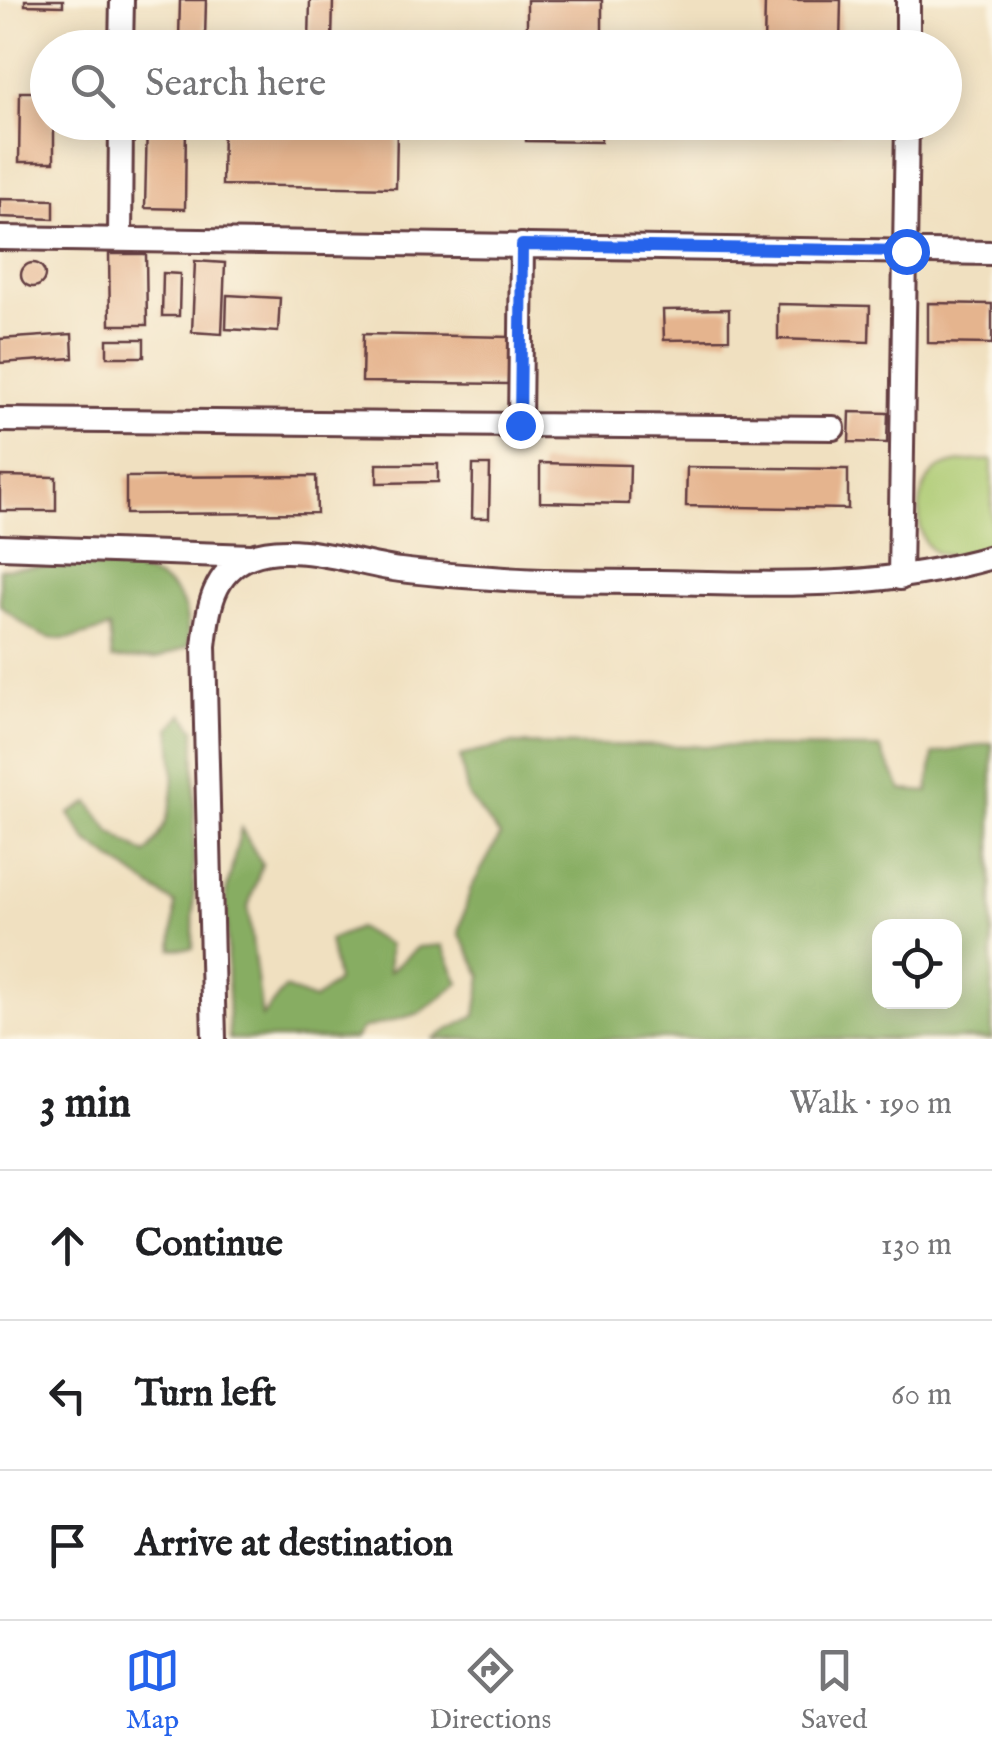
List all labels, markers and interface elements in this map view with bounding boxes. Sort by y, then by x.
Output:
search box [30,30,962,140]
icon: search [65,58,120,113]
text: Search here [145,61,326,109]
route start [884,229,930,275]
route end [498,403,544,449]
map controls [872,919,962,1009]
button: locate [872,919,962,1009]
text: 3 min [40,1078,131,1131]
text: Walk · 190 m [789,1084,952,1125]
icon: ahead [40,1218,95,1273]
text: Continue [135,1221,283,1269]
text: 130 m [881,1225,952,1266]
icon: left [40,1368,95,1423]
text: Turn left [135,1371,276,1419]
text: 60 m [891,1375,952,1416]
icon: arrive [40,1518,95,1573]
text: Arrive at destination [135,1521,453,1569]
tab: Map [125,1643,180,1738]
tab: Directions [429,1643,551,1738]
tab: Saved [801,1643,867,1738]

